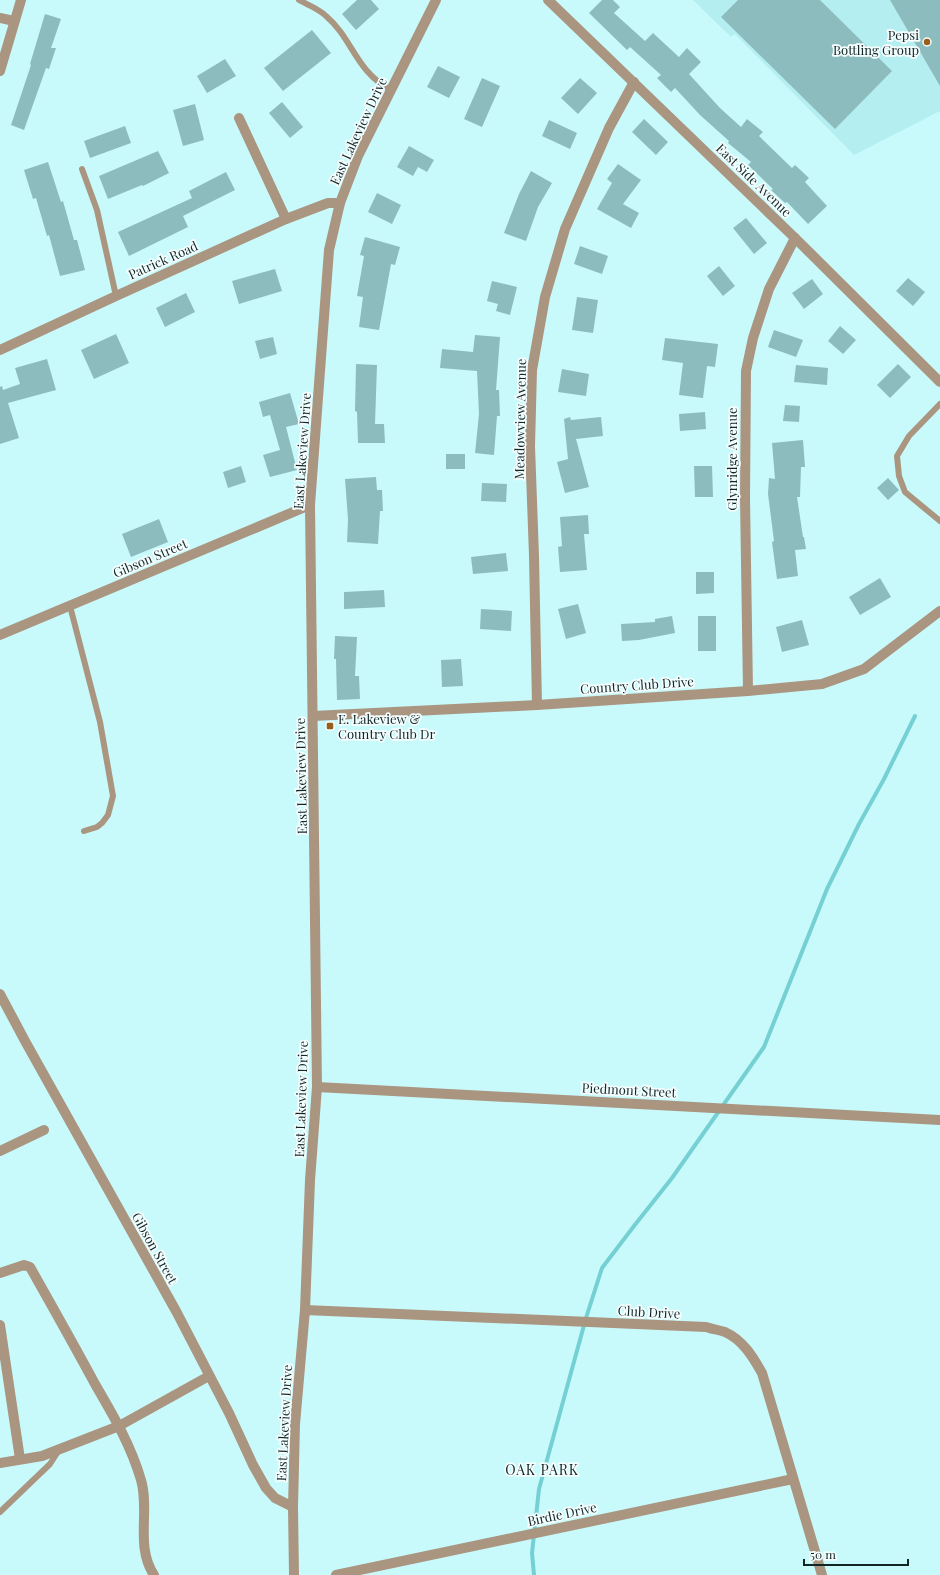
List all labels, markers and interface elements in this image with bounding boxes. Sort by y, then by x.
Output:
place label: Pepsi Bottling Group [833,26,919,58]
marker: Pepsi Bottling Group [922,37,932,47]
street label: East Lakeview Drive [325,74,390,187]
street label: East Side Avenue [713,139,796,220]
street label: Patrick Road [125,236,201,282]
street label: Meadowview Avenue [510,358,529,480]
street label: East Lakeview Drive [289,392,314,510]
street label: Glynridge Avenue [723,407,740,511]
street label: Gibson Street [110,534,190,581]
street label: Country Club Drive [580,672,695,697]
place label: E. Lakeview & Country Club Dr [338,710,435,742]
street label: East Lakeview Drive [291,717,310,834]
marker: E. Lakeview & Country Club Dr [325,721,335,731]
street label: East Lakeview Drive [290,1040,311,1158]
street label: Piedmont Street [581,1079,677,1100]
street label: Gibson Street [129,1209,182,1287]
street label: Club Drive [617,1301,681,1322]
street label: East Lakeview Drive [272,1364,295,1482]
district label: OAK PARK [505,1460,579,1479]
street label: Birdie Drive [526,1498,598,1529]
scale bar [804,1541,908,1567]
text: 50 m [810,1546,836,1562]

